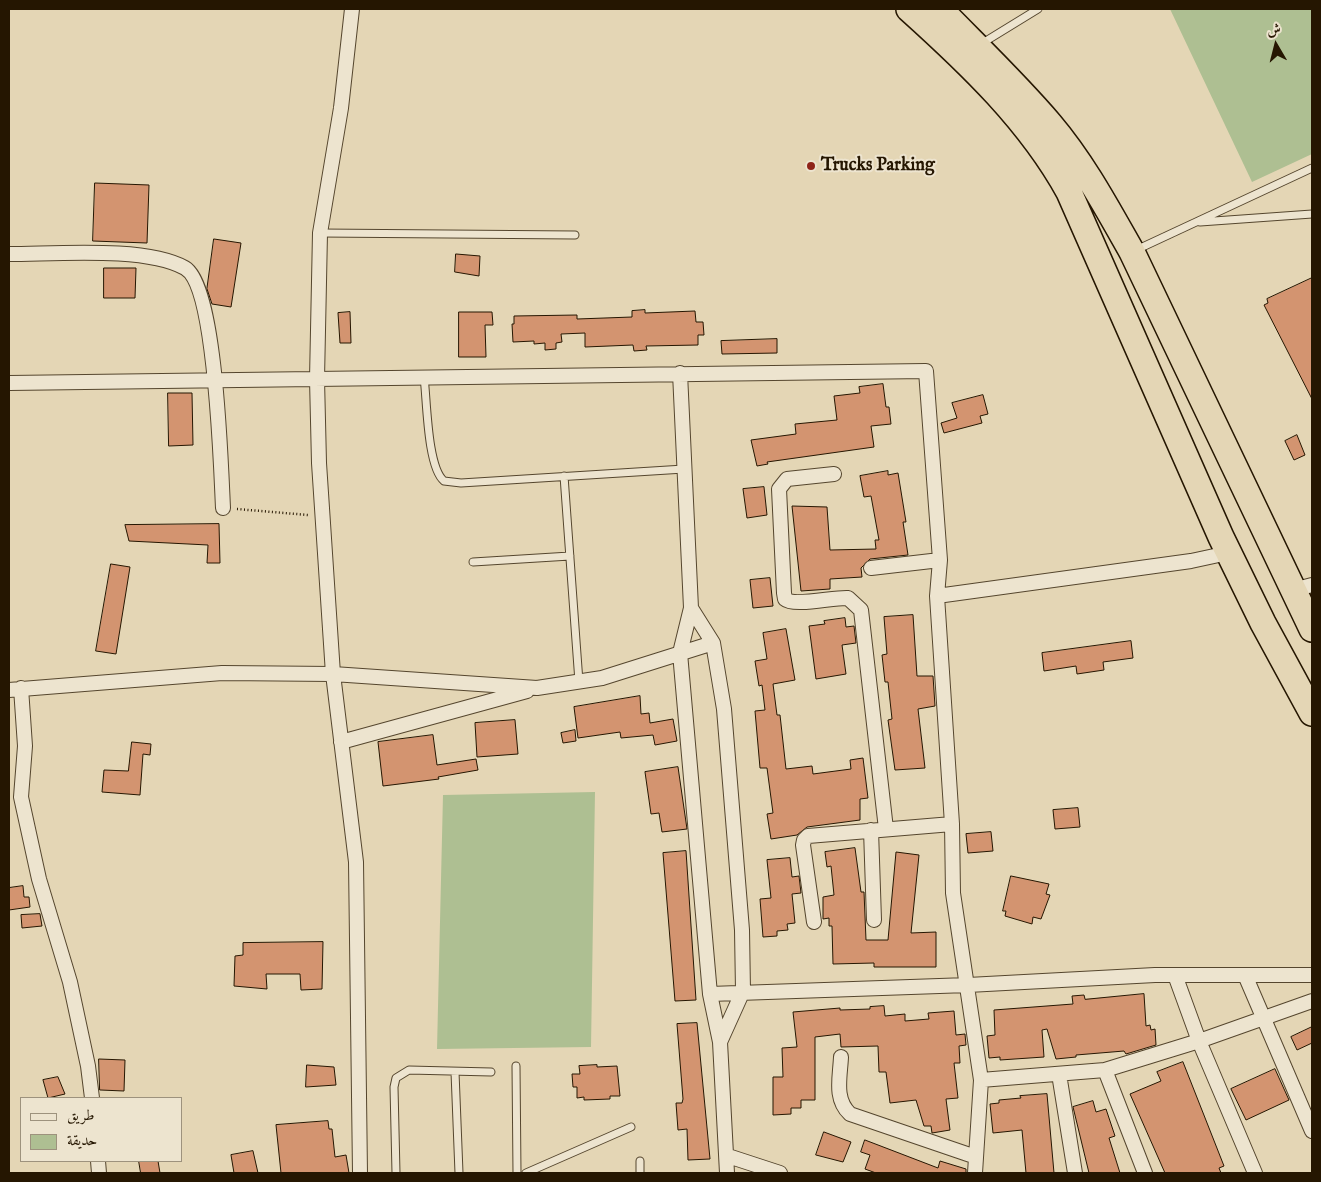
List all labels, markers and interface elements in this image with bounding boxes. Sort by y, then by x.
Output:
north arrow [1251,20,1301,70]
text: ش [1266,20,1282,40]
place label: Trucks Parking [821,155,935,177]
marker: Trucks Parking [805,160,817,172]
legend [20,1097,182,1162]
text: طريق [67,1106,94,1125]
text: حديقة [67,1131,97,1150]

